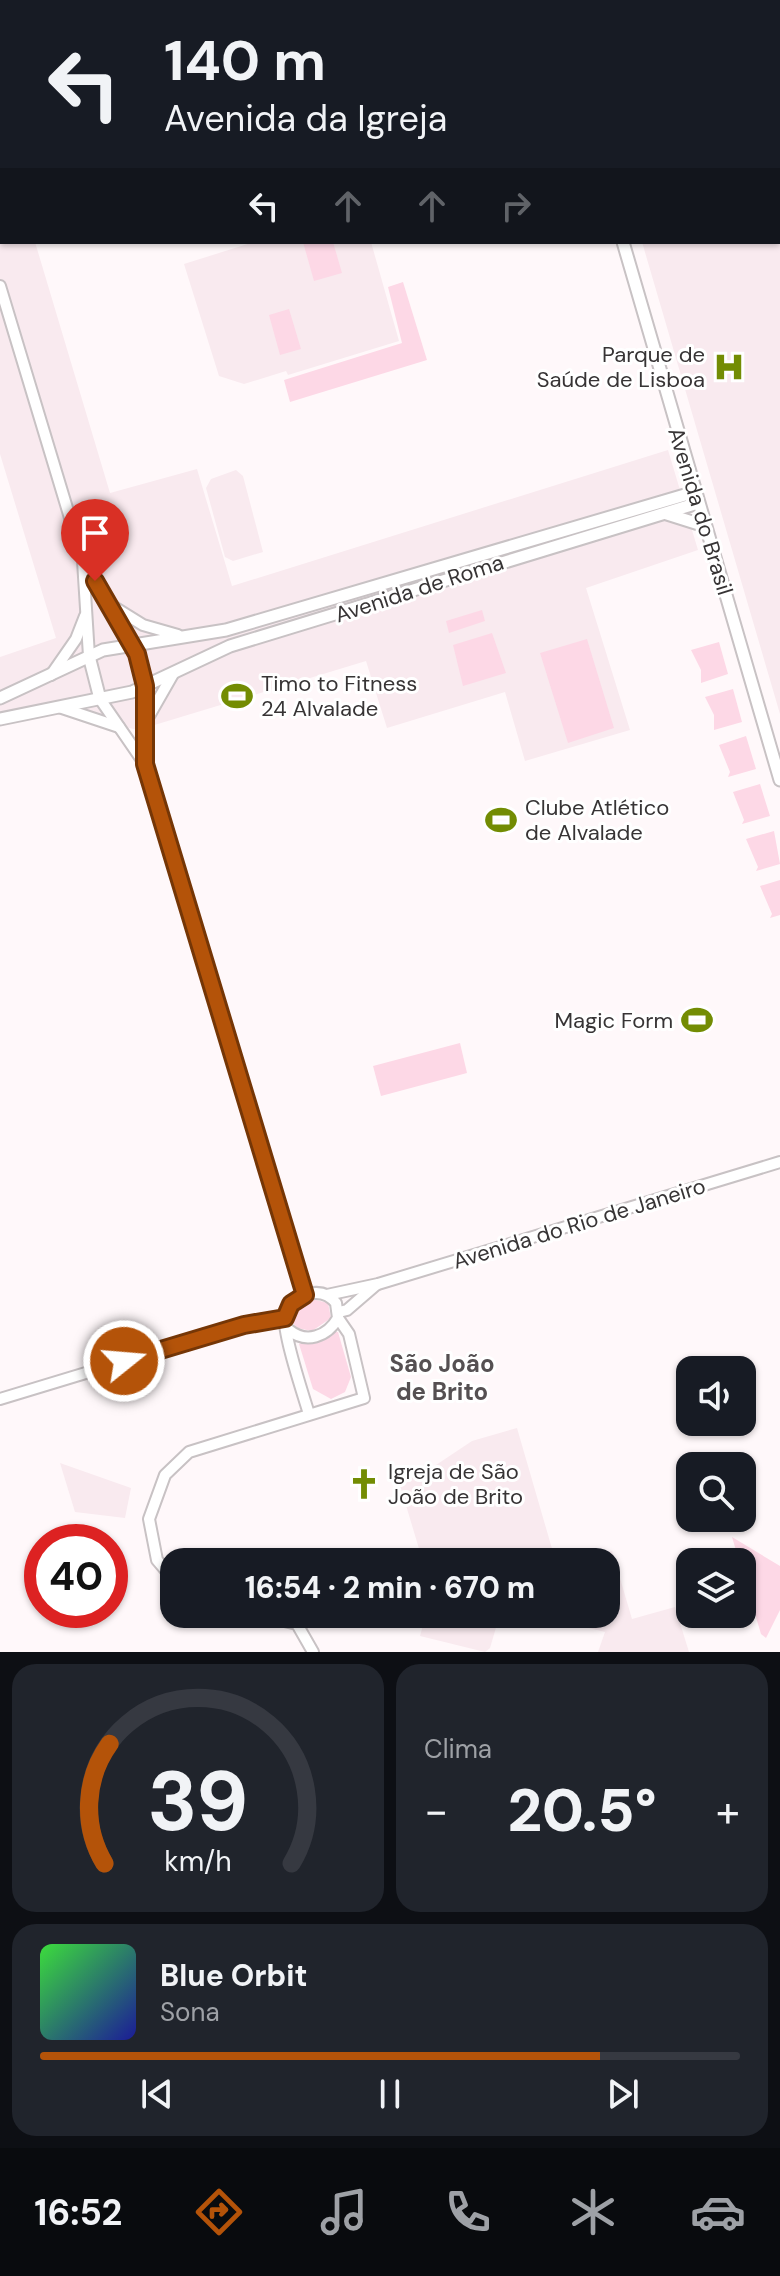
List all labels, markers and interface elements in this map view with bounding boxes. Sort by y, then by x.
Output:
text: 140 m [164,24,326,97]
icon: left [32,32,136,136]
text: Avenida da Igreja [164,95,447,142]
icon: left [242,184,286,228]
icon: ahead [326,184,370,228]
icon: ahead [410,184,454,228]
icon: right [494,184,538,228]
place label: Parque de Saúde de Lisboa [537,340,705,394]
hospital icon: Parque de Saúde de Lisboa [712,350,746,384]
street label: Avenida do Brasil [661,424,740,599]
pin [61,499,129,581]
icon: arrive [73,511,117,555]
street label: Avenida de Roma [331,548,507,629]
place label: Timo to Fitness 24 Alvalade [261,669,417,723]
sports icon: Timo to Fitness 24 Alvalade [220,679,254,713]
place label: Clube Atlético de Alvalade [525,793,669,847]
sports icon: Clube Atlético de Alvalade [484,803,518,837]
sports icon: Magic Form [680,1003,714,1037]
place label: Magic Form [554,1006,673,1035]
street label: Avenida do Rio de Janeiro [449,1171,709,1276]
position arrow [82,1319,166,1403]
district label: São João de Brito [389,1348,495,1407]
map controls [676,1356,756,1628]
button: sound [676,1356,756,1436]
button: search [676,1452,756,1532]
place label: Igreja de São João de Brito [388,1457,523,1511]
church icon: Igreja de São João de Brito [347,1467,381,1501]
speed limit sign: 40 [24,1524,128,1628]
button: layers [676,1548,756,1628]
text: 16:54 · 2 min · 670 m [245,1568,535,1607]
text: Clima [424,1732,492,1766]
text: 39 [147,1747,249,1856]
text: 20.5° [507,1771,657,1850]
text: − [424,1782,448,1840]
text: + [716,1782,740,1840]
text: km/h [164,1843,232,1880]
text: Blue Orbit [160,1956,307,1995]
text: Sona [160,1995,220,2029]
icon: previous [135,2072,179,2116]
icon: pause [368,2072,412,2116]
icon: next [601,2072,645,2116]
icon: directions [191,2184,247,2240]
icon: music [316,2184,372,2240]
icon: phone [440,2184,496,2240]
icon: climate [565,2184,621,2240]
icon: car [690,2184,746,2240]
text: 16:52 [34,2189,122,2236]

